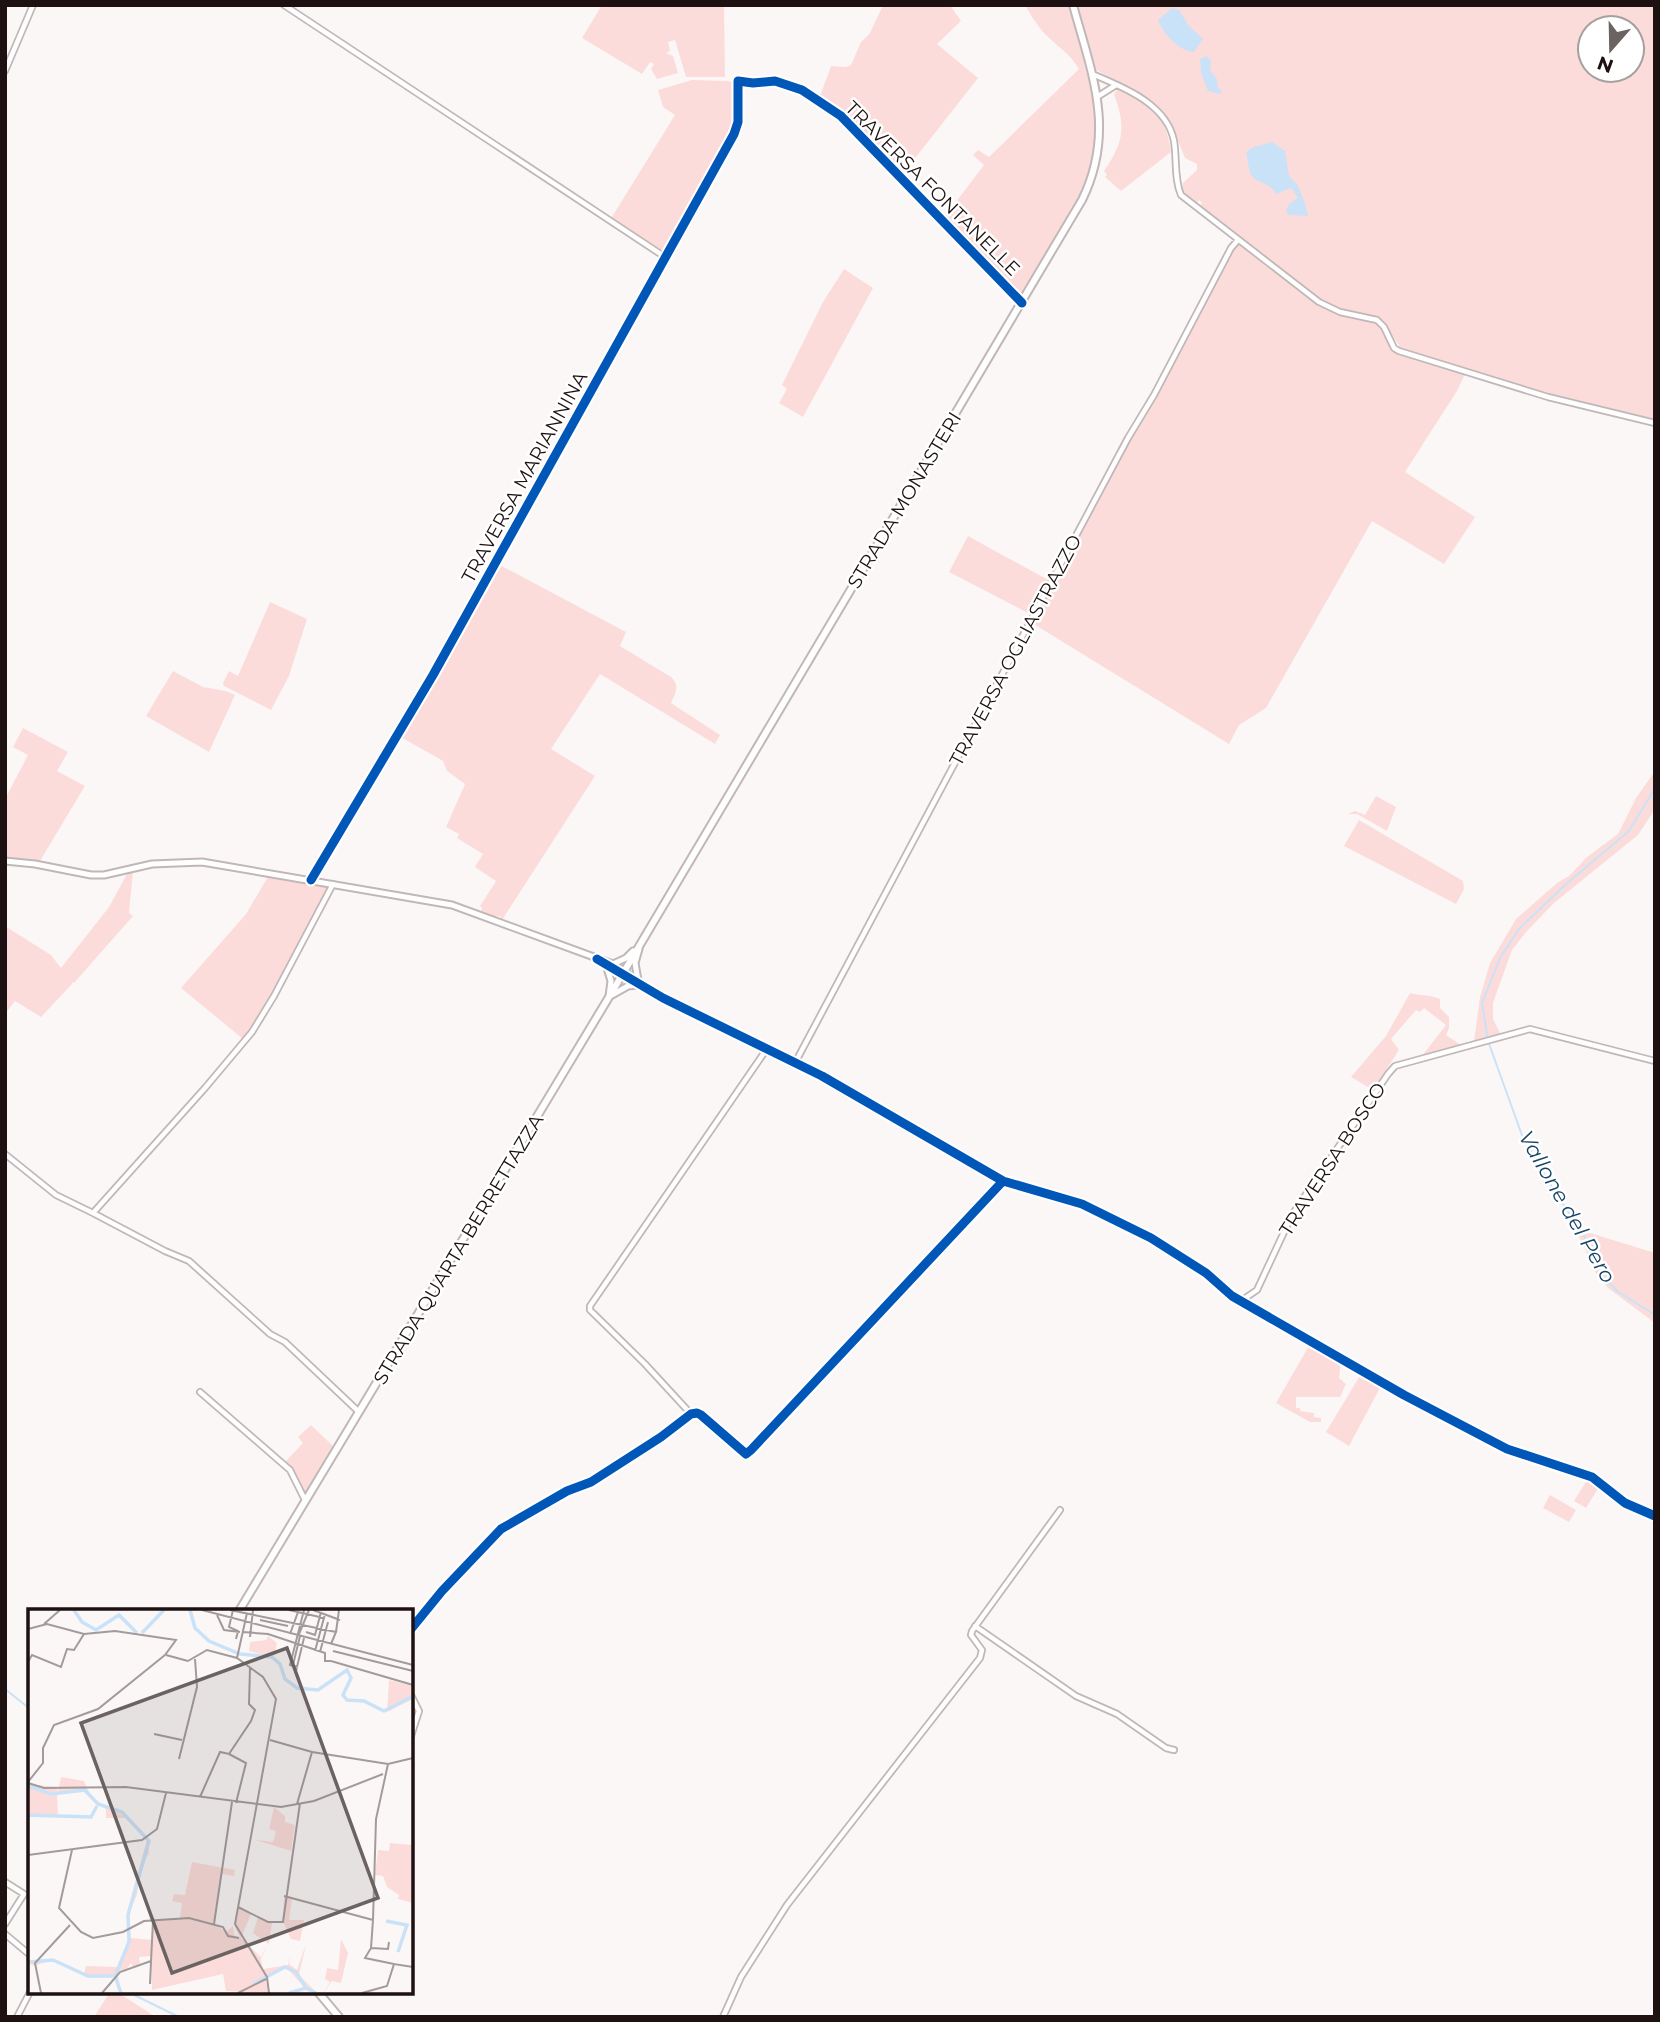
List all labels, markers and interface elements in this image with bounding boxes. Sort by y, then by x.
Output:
north arrow [1576,14,1646,84]
text: N [1594,51,1617,78]
street label: TRAVERSA FONTANELLE [840,96,1025,281]
street label: TRAVERSA MARIANNINA [457,367,592,587]
street label: STRADA MONASTERI [843,408,966,593]
street label: TRAVERSA OGLIASTRAZZO [945,531,1086,770]
street label: TRAVERSA BOSCO [1274,1078,1391,1240]
street label: STRADA QUARTA BERRETTAZZA [368,1110,549,1389]
water label: Vallone del Pero [1514,1126,1621,1287]
inset map [28,1609,413,1994]

